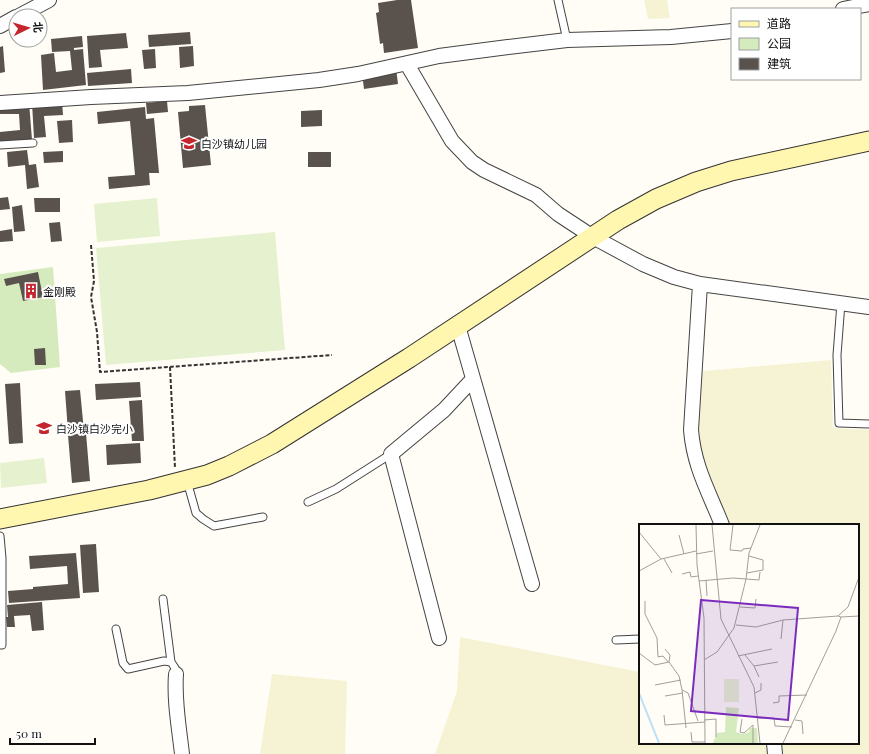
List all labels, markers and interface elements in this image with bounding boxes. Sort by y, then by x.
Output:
north arrow [8,8,48,48]
legend [731,8,861,80]
text: 道路 [767,15,791,31]
text: 北 [31,21,46,33]
text: 公园 [767,35,791,51]
text: 建筑 [767,55,791,71]
school or university icon: 白沙镇幼儿园 [180,134,198,152]
place label: 白沙镇幼儿园 [201,136,267,151]
building icon: 金刚殿 [22,282,40,300]
place label: 金刚殿 [43,284,76,299]
school or university icon: 白沙镇白沙完小 [35,419,53,437]
place label: 白沙镇白沙完小 [56,421,133,436]
inset map [639,524,859,744]
scale bar [10,720,95,746]
text: 50 m [16,725,42,741]

